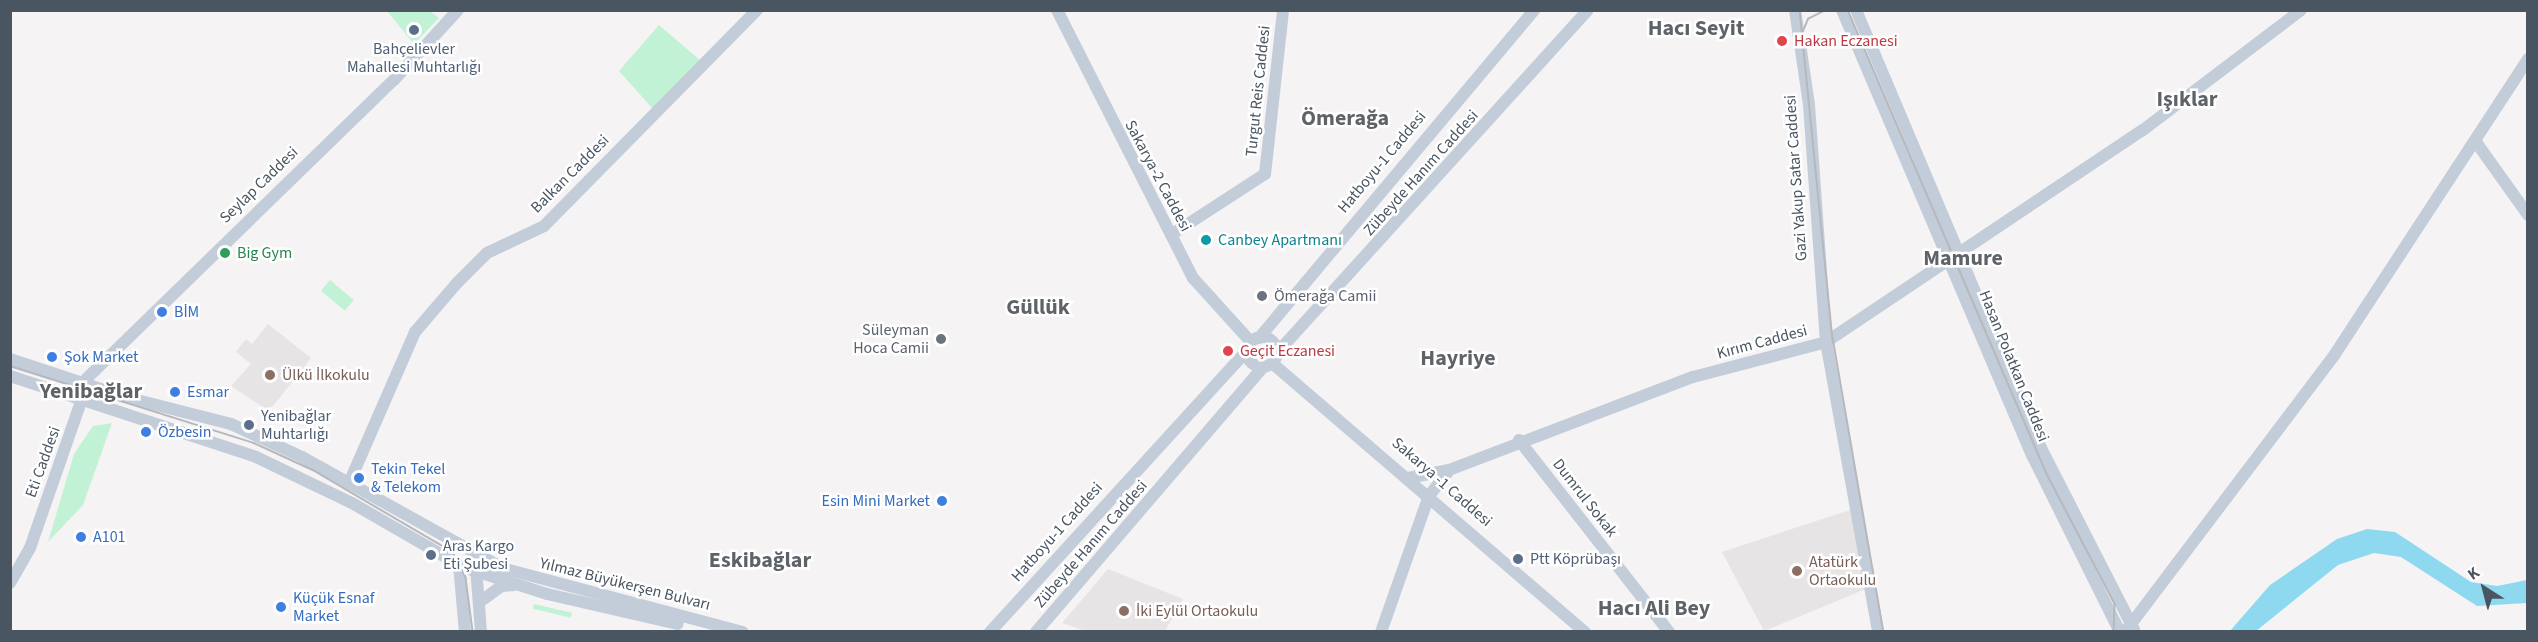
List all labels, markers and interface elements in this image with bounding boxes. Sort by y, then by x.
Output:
district label: Hacı Seyit [1648,16,1744,42]
marker: Bahçelievler Mahallesi Muhtarlığı [407,23,421,37]
street label: Turgut Reis Caddesi [1242,25,1274,157]
place label: Hakan Eczanesi [1794,31,1898,51]
marker: Hakan Eczanesi [1775,34,1789,48]
place label: Bahçelievler Mahallesi Muhtarlığı [347,39,481,77]
district label: Işıklar [2156,87,2218,113]
street label: Gazi Yakup Satar Caddesi [1781,94,1811,262]
district label: Ömerağa [1301,106,1389,132]
street label: Zübeyde Hanım Caddesi [1360,106,1482,240]
street label: Hatboyu-1 Caddesi [1334,107,1430,217]
street label: Sakarya-2 Caddesi [1121,117,1195,235]
street label: Balkan Caddesi [527,131,613,217]
street label: Seylap Caddesi [216,143,302,227]
place label: Canbey Apartmanı [1218,230,1342,250]
marker: Canbey Apartmanı [1199,233,1213,247]
place label: Big Gym [237,243,292,263]
marker: Big Gym [218,246,232,260]
district label: Mamure [1923,246,2003,272]
place label: Ömerağa Camii [1274,286,1376,306]
street label: Hasan Polatkan Caddesi [1975,288,2053,444]
marker: Ömerağa Camii [1255,289,1269,303]
district label: Güllük [1006,295,1070,321]
place label: BİM [174,302,199,322]
marker: BİM [155,305,169,319]
place label: Süleyman Hoca Camii [853,320,929,358]
street label: Kırım Caddesi [1715,321,1809,363]
marker: Süleyman Hoca Camii [934,332,948,346]
place label: Geçit Eczanesi [1240,341,1335,361]
marker: Geçit Eczanesi [1221,344,1235,358]
district label: Hayriye [1420,346,1496,372]
place label: Şok Market [64,347,138,367]
marker: Şok Market [45,350,59,364]
place label: Ülkü İlkokulu [282,365,370,385]
marker: Ülkü İlkokulu [263,368,277,382]
district label: Yenibağlar [40,379,142,405]
place label: Esmar [187,382,229,402]
marker: Esmar [168,385,182,399]
place label: Yenibağlar Muhtarlığı [261,406,331,444]
marker: Yenibağlar Muhtarlığı [242,418,256,432]
place label: Özbesin [158,422,211,442]
street label: Eti Caddesi [21,424,65,500]
marker: Özbesin [139,425,153,439]
street label: Sakarya -1 Caddesi [1388,433,1496,531]
street label: Dumrul Sokak [1548,455,1622,541]
place label: Tekin Tekel & Telekom [371,459,445,497]
marker: Tekin Tekel & Telekom [352,471,366,485]
street label: Zübeyde Hanım Caddesi [1030,476,1152,612]
street label: Hatboyu-1 Caddesi [1007,478,1107,586]
place label: Esin Mini Market [821,491,930,511]
marker: Esin Mini Market [935,494,949,508]
place label: A101 [93,527,126,547]
marker: A101 [74,530,88,544]
place label: Aras Kargo Eti Şubesi [443,536,514,574]
marker: Aras Kargo Eti Şubesi [424,548,438,562]
district label: Eskibağlar [709,548,811,574]
place label: Ptt Köprübaşı [1530,549,1621,569]
marker: Ptt Köprübaşı [1511,552,1525,566]
place label: Atatürk Ortaokulu [1809,552,1876,590]
street label: Yılmaz Büyükerşen Bulvarı [538,553,712,615]
north arrow [2454,558,2514,618]
text: K [2463,562,2484,585]
marker: Atatürk Ortaokulu [1790,564,1804,578]
place label: Küçük Esnaf Market [293,588,374,626]
district label: Hacı Ali Bey [1598,596,1710,622]
marker: Küçük Esnaf Market [274,600,288,614]
place label: İki Eylül Ortaokulu [1136,601,1258,621]
marker: İki Eylül Ortaokulu [1117,604,1131,618]

